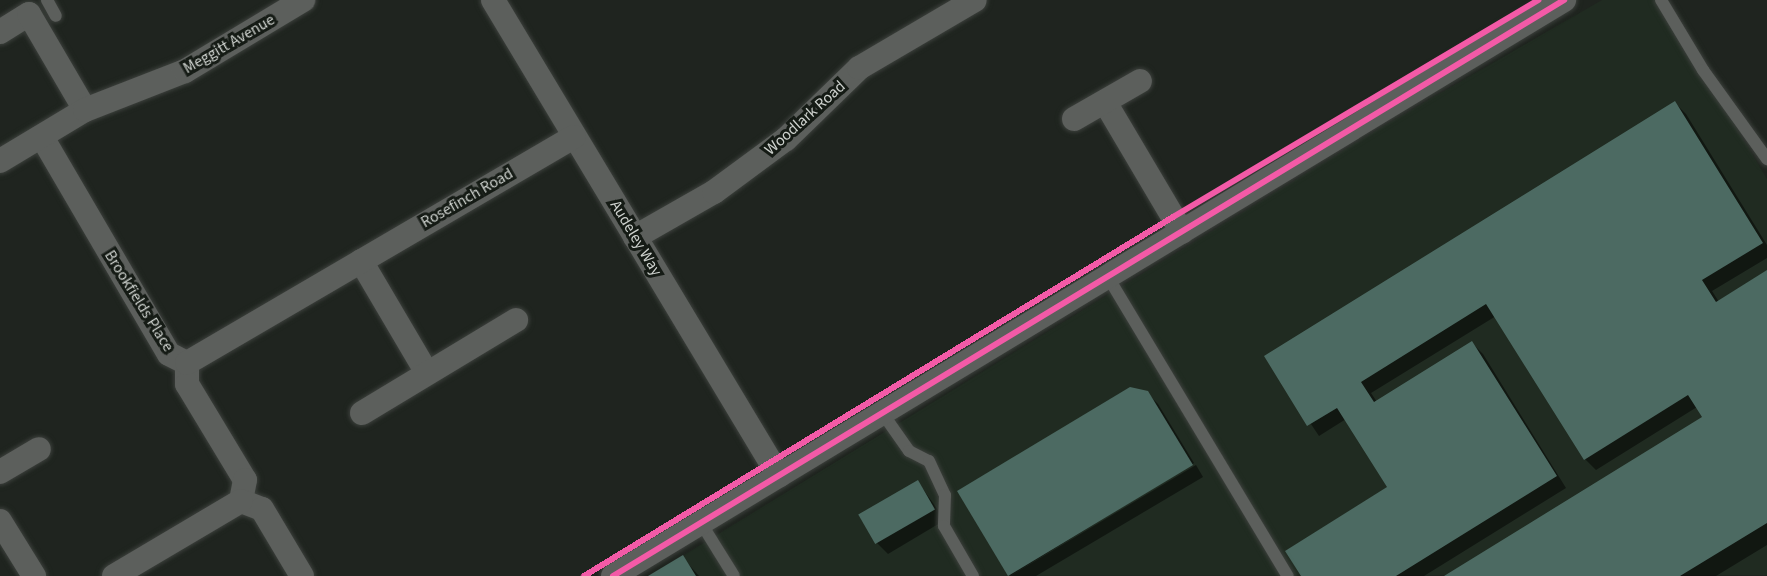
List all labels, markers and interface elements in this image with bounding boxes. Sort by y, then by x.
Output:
street label: Meggitt Avenue [180,10,278,78]
street label: Woodlark Road [761,77,849,159]
street label: Rosefinch Road [418,164,516,232]
street label: Audeley Way [606,197,666,279]
street label: Brookfields Place [100,247,178,355]

